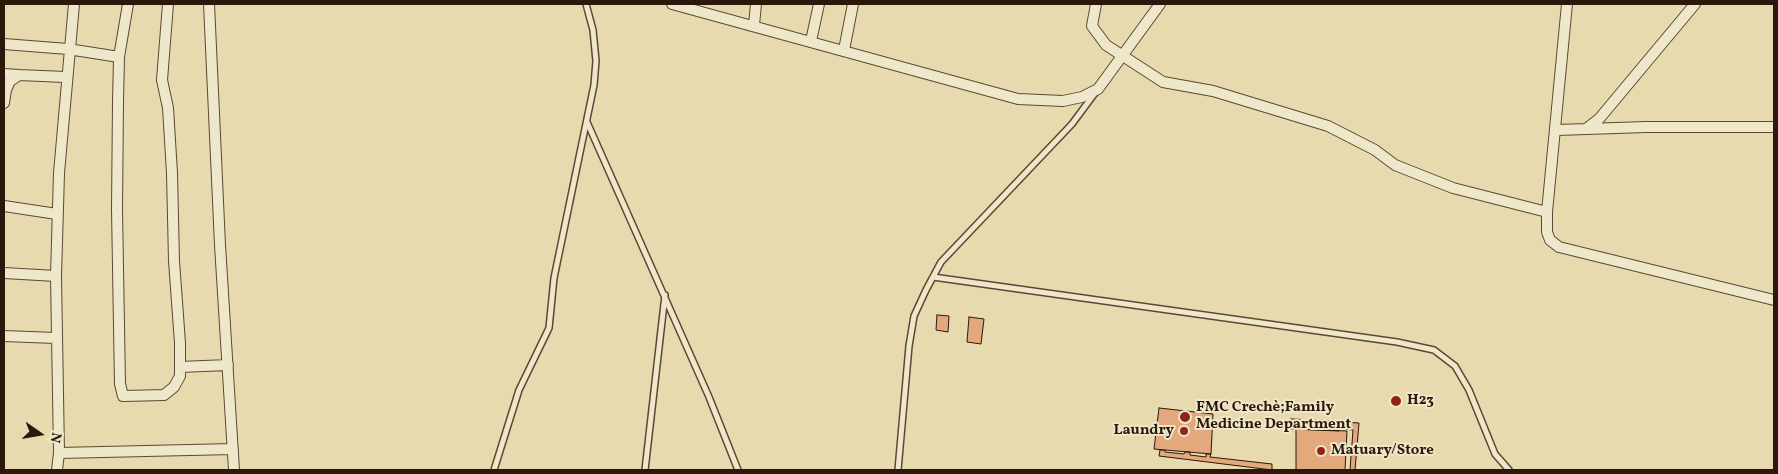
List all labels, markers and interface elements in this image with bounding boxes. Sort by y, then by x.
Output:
place label: H23 [1407,392,1434,410]
marker: H23 [1389,394,1403,408]
place label: FMC Crechè;Family Medicine Department [1196,399,1351,434]
north arrow [15,409,65,459]
marker: FMC Crechè;Family Medicine Department [1178,410,1192,424]
place label: Laundry [1113,422,1174,440]
marker: Laundry [1178,425,1190,437]
text: N [45,430,66,445]
place label: Matuary/Store [1331,442,1434,460]
marker: Matuary/Store [1315,445,1327,457]

